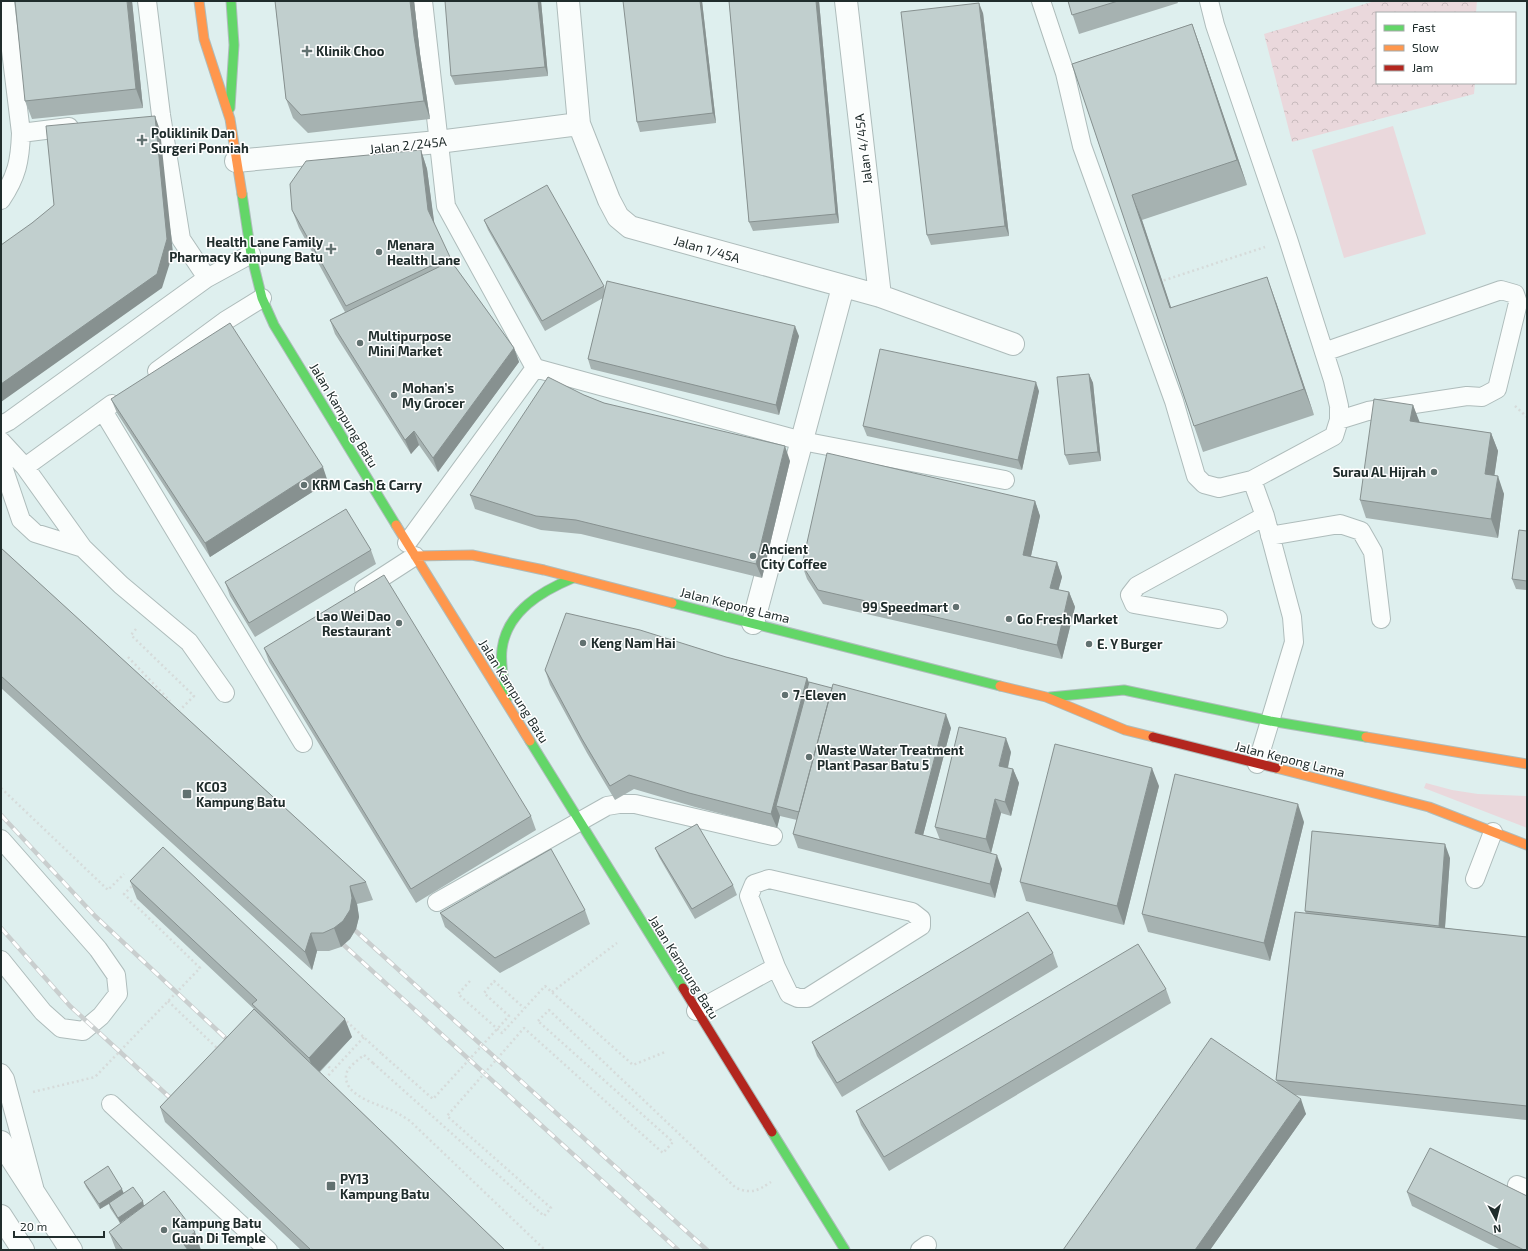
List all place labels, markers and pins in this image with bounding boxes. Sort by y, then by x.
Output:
place label: Klinik Choo [316,43,385,59]
marker: Klinik Choo [301,45,313,57]
place label: Poliklinik Dan Surgeri Ponniah [151,125,249,156]
marker: Poliklinik Dan Surgeri Ponniah [136,134,148,146]
place label: Health Lane Family Pharmacy Kampung Batu [169,234,324,265]
place label: Menara Health Lane [387,237,460,268]
marker: Health Lane Family Pharmacy Kampung Batu [326,244,336,254]
marker: Menara Health Lane [374,247,384,257]
place label: Multipurpose Mini Market [368,328,451,359]
marker: Multipurpose Mini Market [355,338,365,348]
place label: Mohan’s My Grocer [402,380,465,411]
marker: Mohan’s My Grocer [389,390,399,400]
place label: Surau AL Hijrah [1333,464,1426,480]
marker: Surau AL Hijrah [1429,467,1439,477]
place label: KRM Cash & Carry [312,477,423,493]
marker: KRM Cash & Carry [299,480,309,490]
place label: Ancient City Coffee [761,541,827,572]
marker: Ancient City Coffee [748,551,758,561]
place label: 99 Speedmart [862,599,949,615]
marker: 99 Speedmart [951,602,961,612]
place label: Lao Wei Dao Restaurant [316,608,392,639]
place label: Go Fresh Market [1017,611,1118,627]
marker: Go Fresh Market [1004,614,1014,624]
marker: Lao Wei Dao Restaurant [394,618,404,628]
place label: Keng Nam Hai [591,635,676,651]
place label: E. Y Burger [1097,636,1163,652]
marker: Keng Nam Hai [578,638,588,648]
marker: E. Y Burger [1084,639,1094,649]
place label: 7-Eleven [793,687,847,703]
marker: 7-Eleven [780,690,790,700]
place label: Waste Water Treatment Plant Pasar Batu 5 [817,742,965,773]
marker: Waste Water Treatment Plant Pasar Batu 5 [804,752,814,762]
place label: KC03 Kampung Batu [196,779,286,810]
marker: KC03 Kampung Batu [181,788,193,800]
place label: PY13 Kampung Batu [340,1171,430,1202]
marker: PY13 Kampung Batu [325,1180,337,1192]
place label: Kampung Batu Guan Di Temple [172,1215,266,1246]
marker: Kampung Batu Guan Di Temple [159,1225,169,1235]

